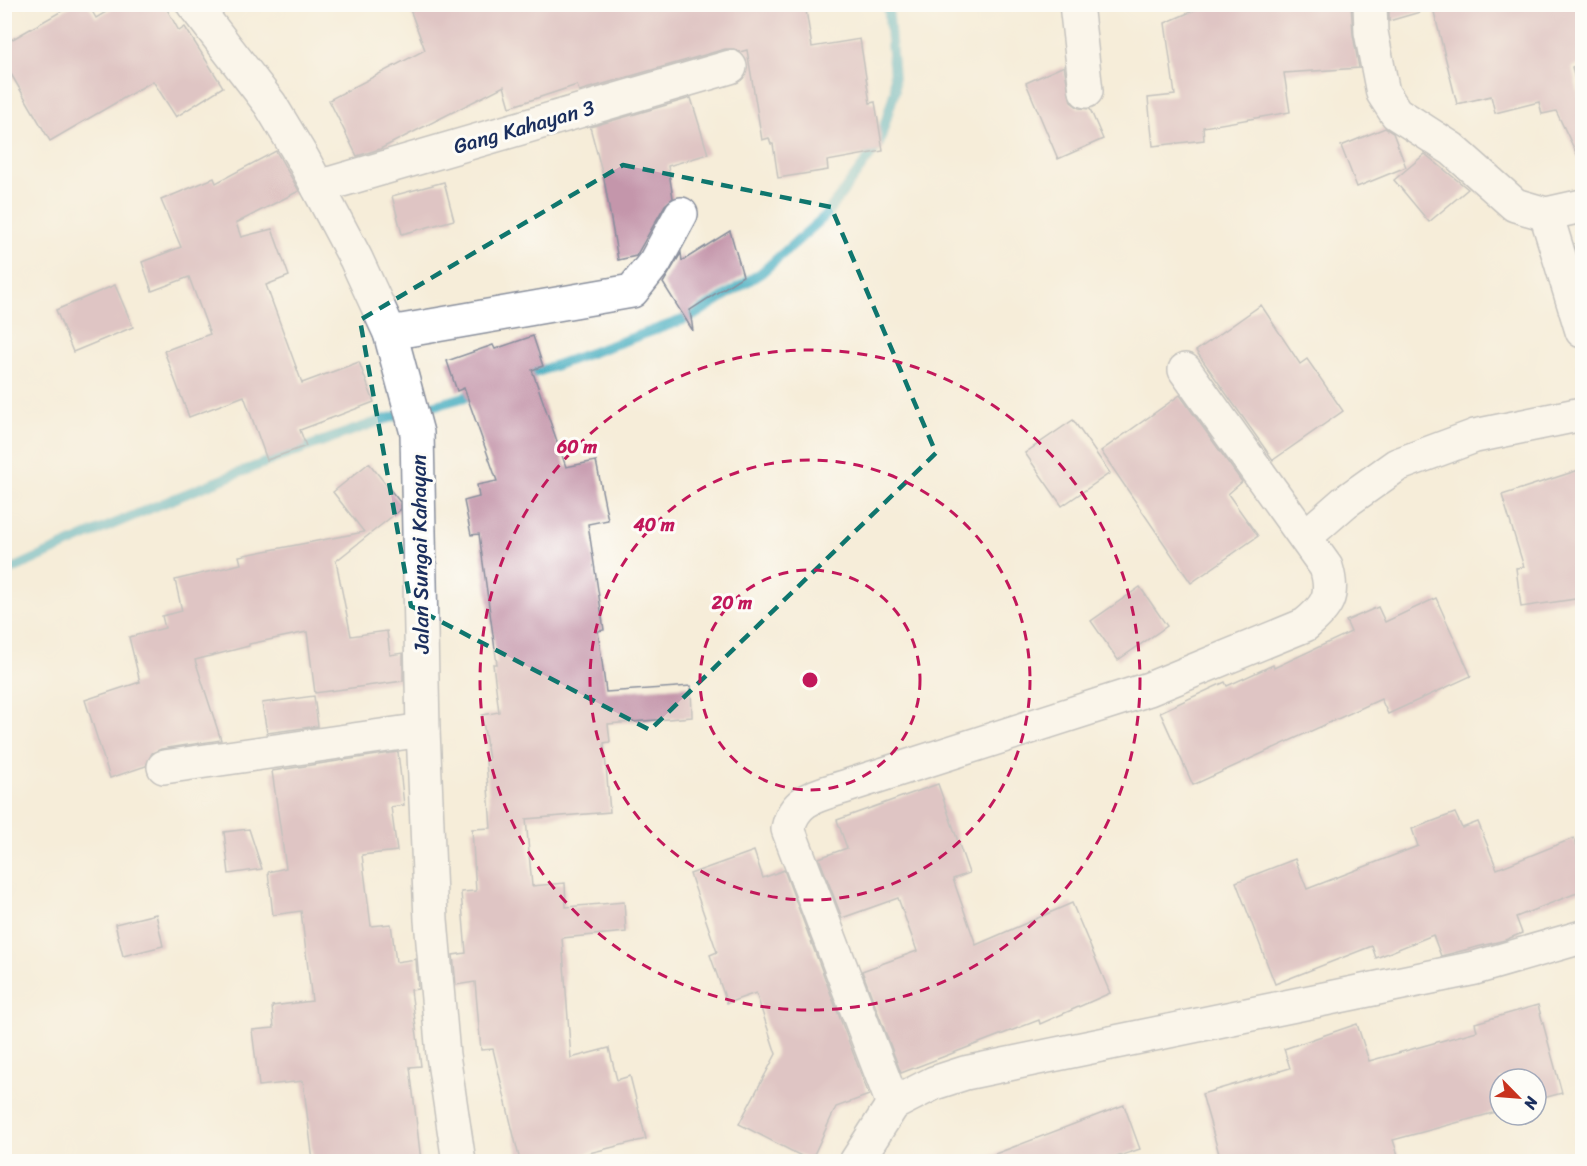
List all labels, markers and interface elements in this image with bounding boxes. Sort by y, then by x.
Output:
street label: Gang Kahayan 3 [449,89,600,165]
text: 60 m [556,431,597,463]
street label: Jalan Sungai Kahayan [399,454,441,655]
text: 40 m [632,509,675,541]
text: 20 m [711,587,752,619]
centre of rings [800,670,820,690]
north arrow [1488,1067,1548,1127]
text: N [1515,1091,1547,1115]

